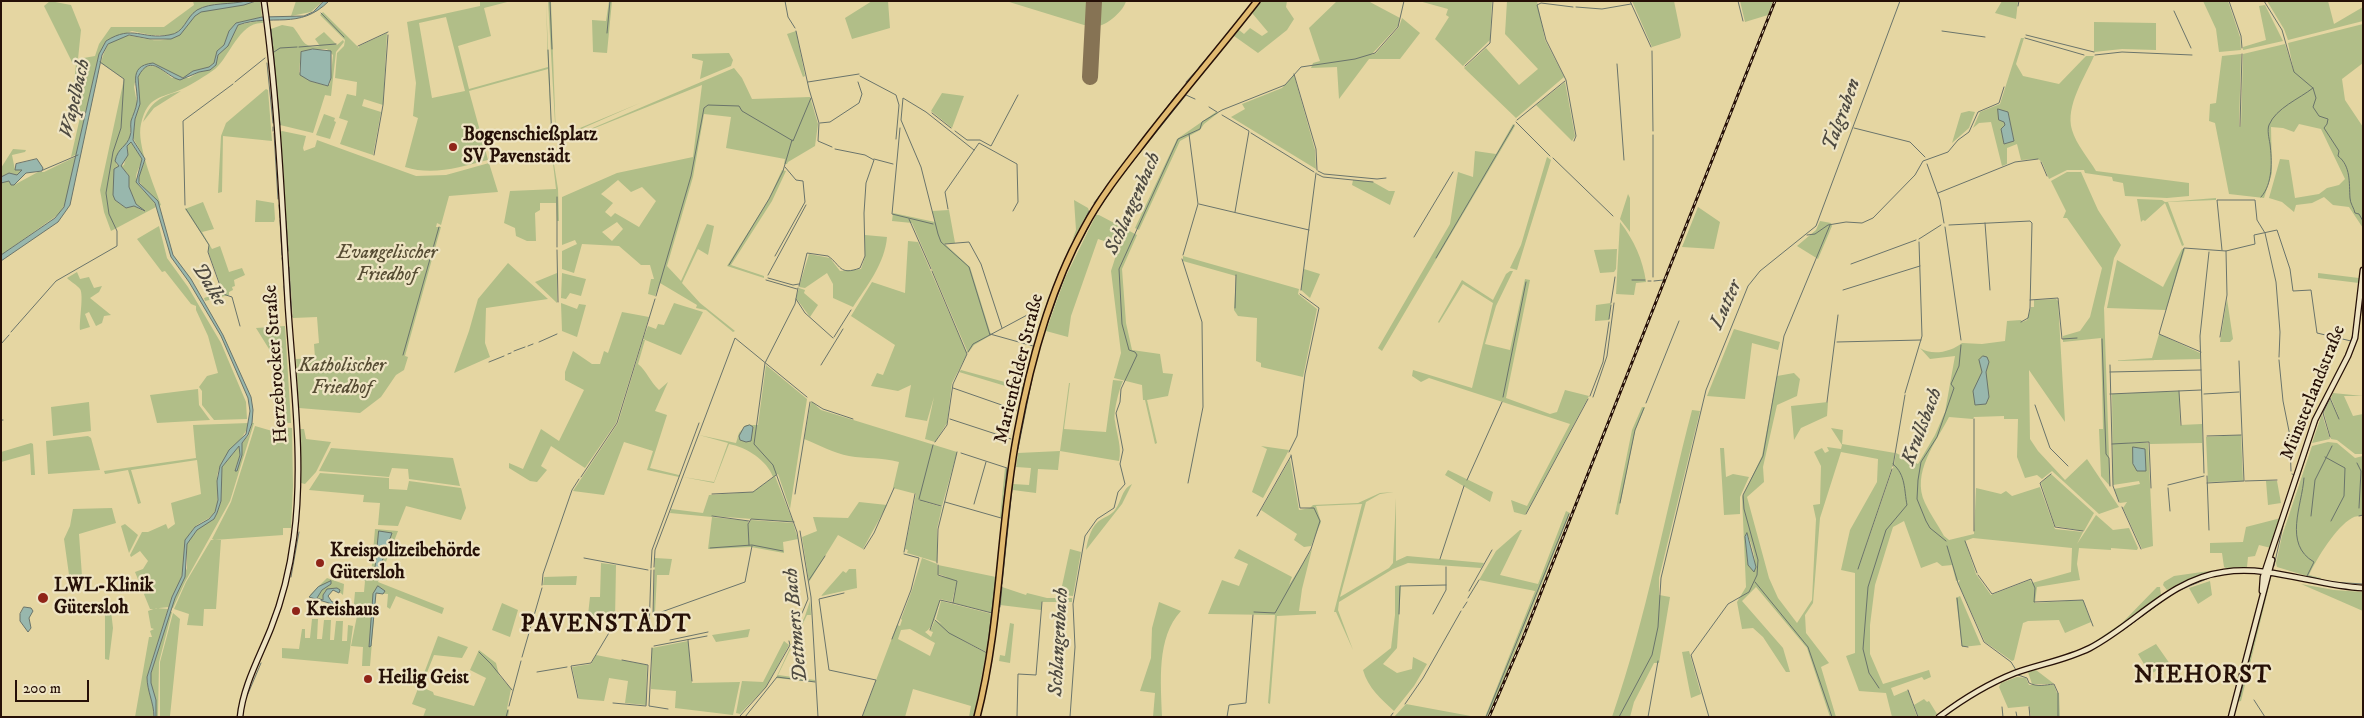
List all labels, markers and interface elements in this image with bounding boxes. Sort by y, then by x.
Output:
water label: Wapelbach [55,57,97,141]
water label: Talgraben [1819,76,1867,154]
place label: Bogenschießplatz SV Pavenstädt [463,125,598,169]
marker: Bogenschießplatz SV Pavenstädt [447,141,459,153]
water label: Schlangenbach [1101,149,1167,259]
park label: Evangelischer Friedhof [337,243,437,287]
water label: Dalke [185,259,231,311]
water label: Lutter [1706,277,1748,333]
street label: Herzebrocker Straße [260,284,294,444]
street label: Marienfelder Straße [990,292,1050,446]
street label: Münsterlandstraße [2277,322,2351,464]
park label: Katholischer Friedhof [298,356,386,400]
water label: Krullsbach [1897,385,1949,469]
place label: Kreispolizeibehörde Gütersloh [330,541,480,585]
marker: Kreispolizeibehörde Gütersloh [314,557,326,569]
water label: Dettmers Bach [780,567,814,683]
place label: LWL-Klinik Gütersloh [54,576,154,620]
water label: Schlangenbach [1045,587,1075,697]
marker: LWL-Klinik Gütersloh [36,591,50,605]
place label: Kreishaus [306,600,379,622]
marker: Kreishaus [290,605,302,617]
district label: PAVENSTÄDT [519,612,693,640]
district label: NIEHORST [2133,663,2273,691]
place label: Heilig Geist [378,668,469,690]
scale bar [18,670,91,702]
marker: Heilig Geist [362,673,374,685]
text: 200 m [23,679,61,698]

